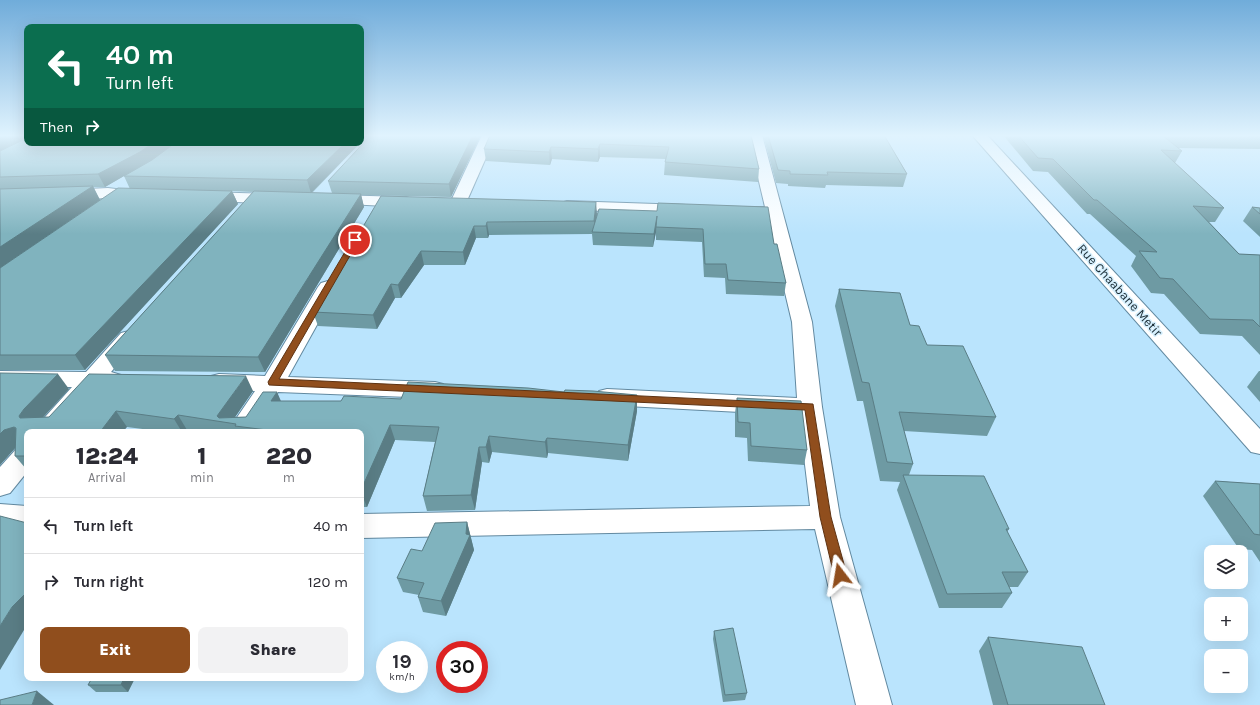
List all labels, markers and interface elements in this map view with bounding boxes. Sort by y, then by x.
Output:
text: 40 m [106,38,174,71]
icon: left [40,40,92,92]
text: Turn left [106,72,174,94]
icon: right [81,116,103,138]
text: Then [40,118,73,136]
pin [338,223,372,257]
icon: arrive [344,229,366,251]
street label: Rue Chaabane Metir [1074,241,1166,340]
text: 12:24 [76,442,138,470]
text: 1 [197,442,206,470]
text: 220 [266,442,312,470]
text: Arrival [88,470,126,485]
text: min [190,470,214,485]
text: m [283,470,295,485]
icon: left [40,515,62,537]
text: Turn left [74,517,133,535]
text: 40 m [313,517,348,535]
map controls [1204,545,1248,693]
button: layers [1204,545,1248,589]
position arrow [819,554,861,596]
icon: right [40,571,62,593]
text: Turn right [74,573,144,591]
text: 120 m [308,573,348,591]
button: + [1204,597,1248,641]
button: Exit [40,627,190,673]
button: Share [198,627,348,673]
speed limit sign: 30 [436,641,488,693]
button: − [1204,649,1248,693]
text: 19 [392,650,412,673]
text: km/h [389,671,415,683]

